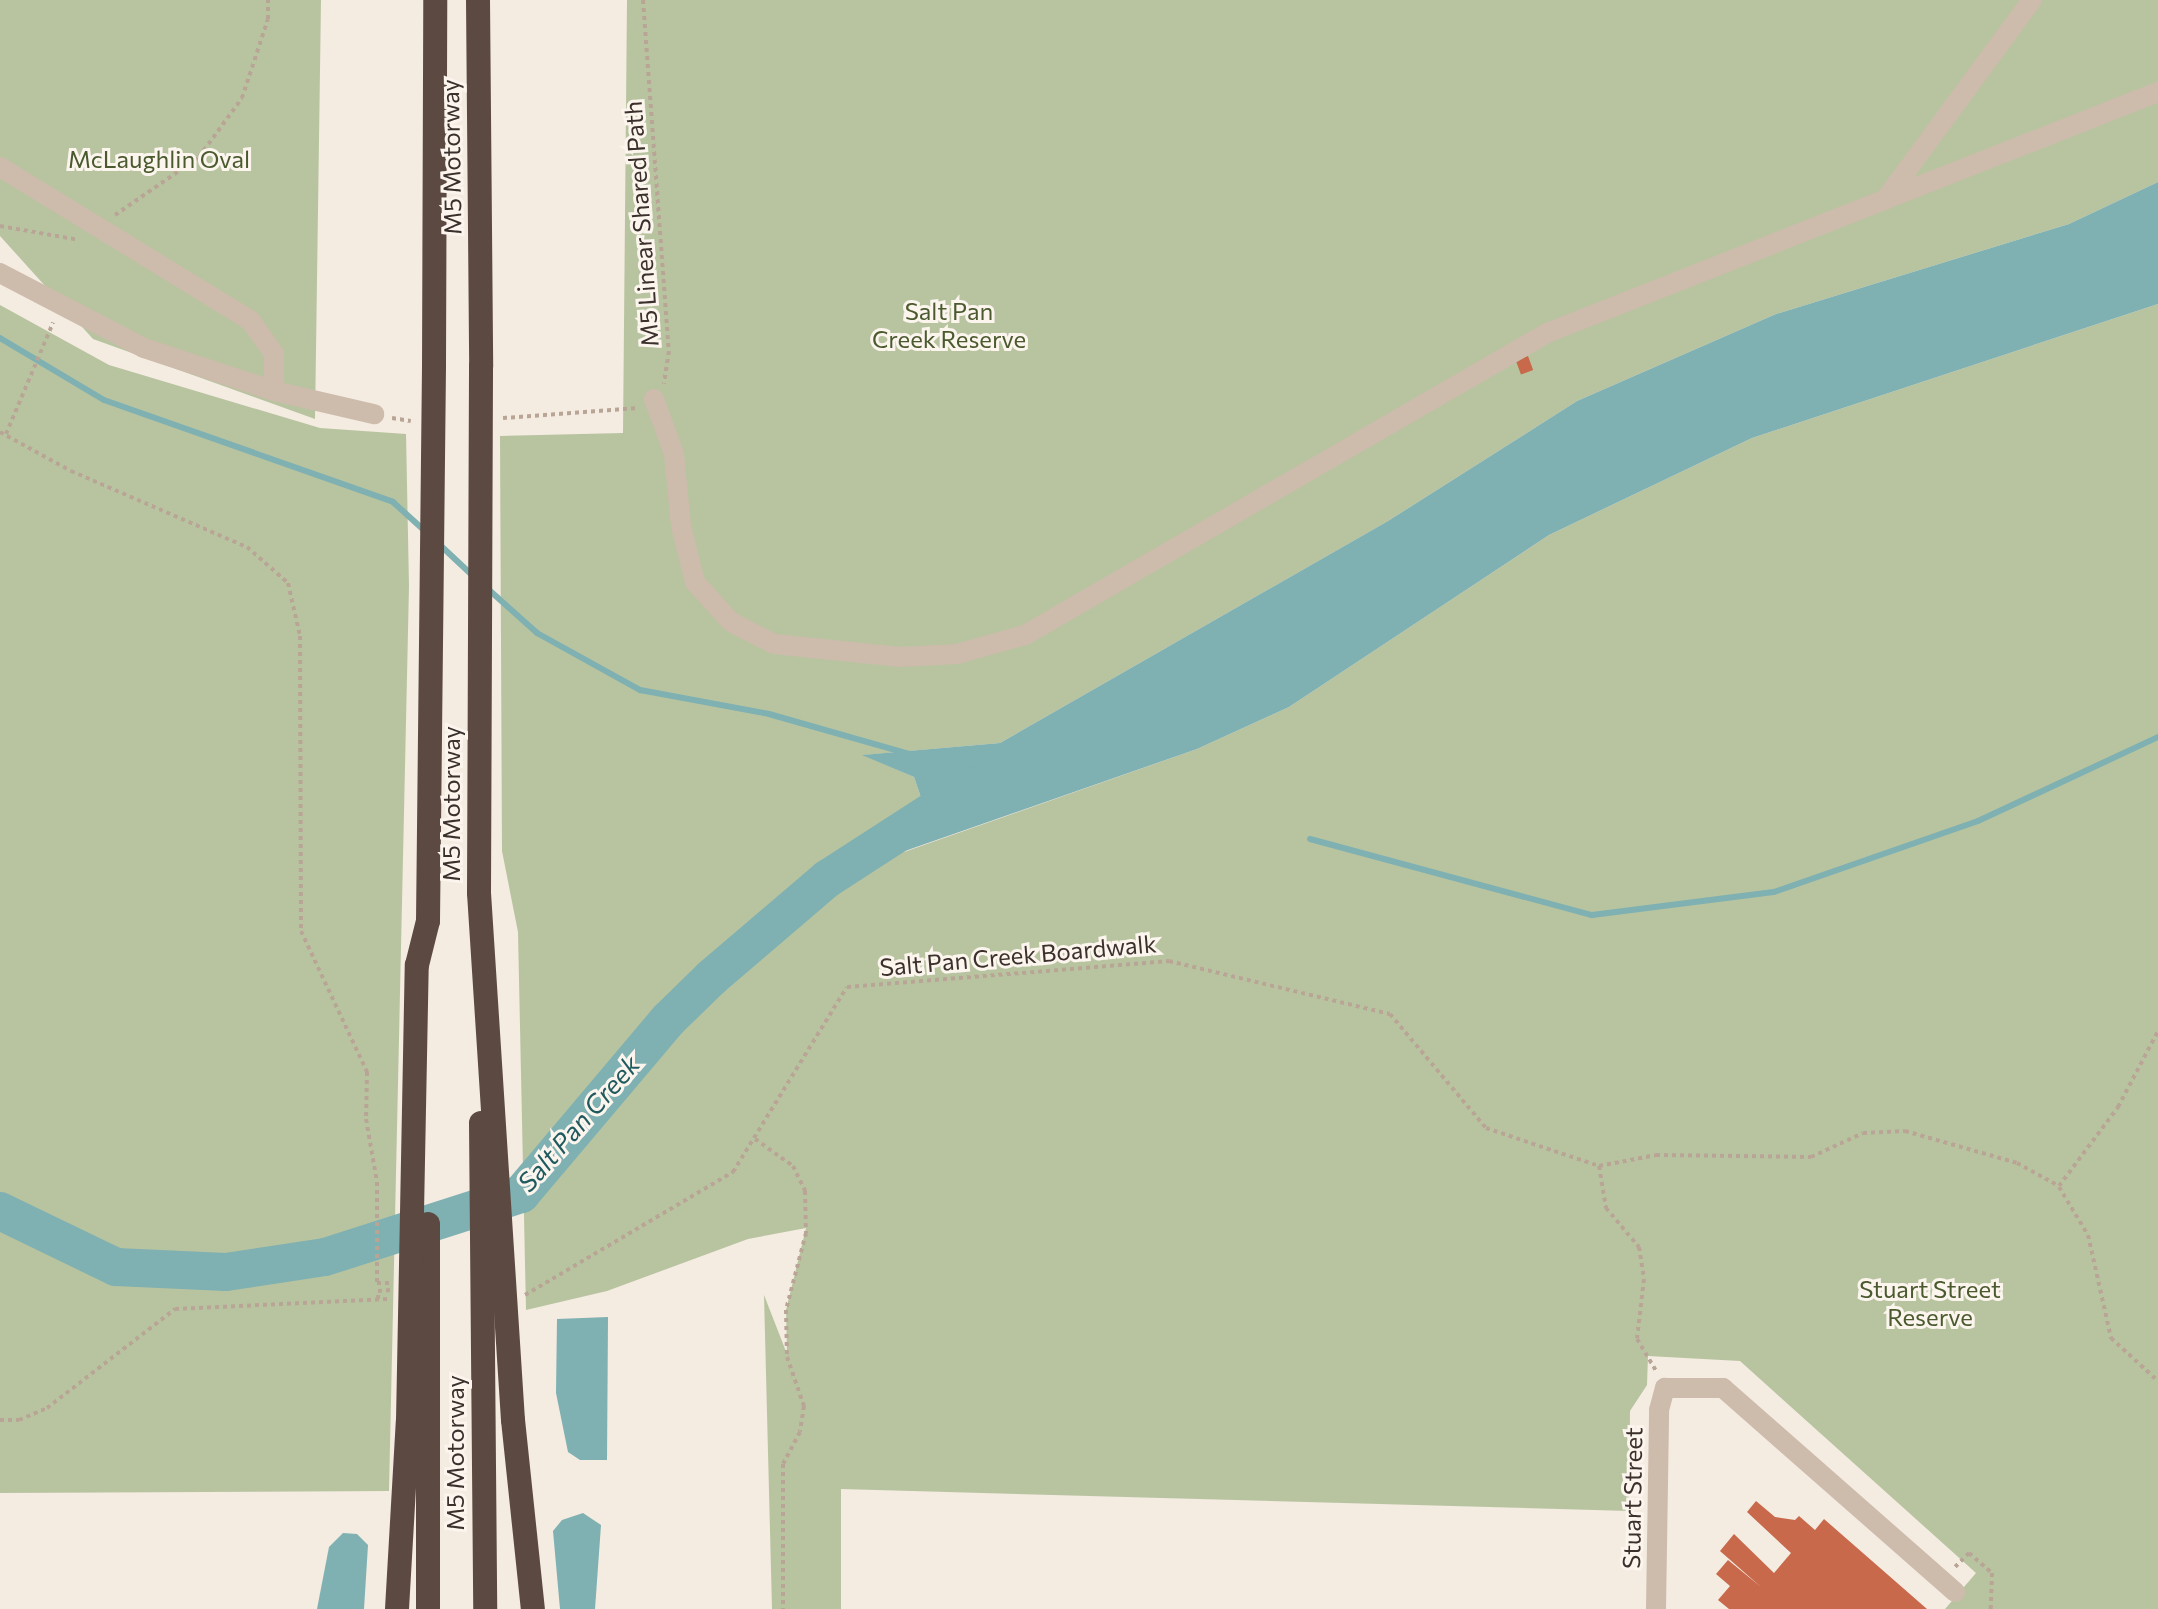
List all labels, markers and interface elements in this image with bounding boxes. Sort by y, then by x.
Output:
street label: M5 Motorway [435,79,467,235]
street label: M5 Linear Shared Path [618,100,664,348]
park label: McLaughlin Oval [68,145,250,173]
park label: Salt Pan Creek Reserve [872,297,1026,353]
street label: M5 Motorway [437,726,465,882]
street label: Salt Pan Creek Boardwalk [878,929,1158,981]
water label: Salt Pan Creek [510,1049,646,1197]
park label: Stuart Street Reserve [1859,1275,2001,1331]
street label: M5 Motorway [441,1375,469,1531]
street label: Stuart Street [1616,1427,1648,1569]

